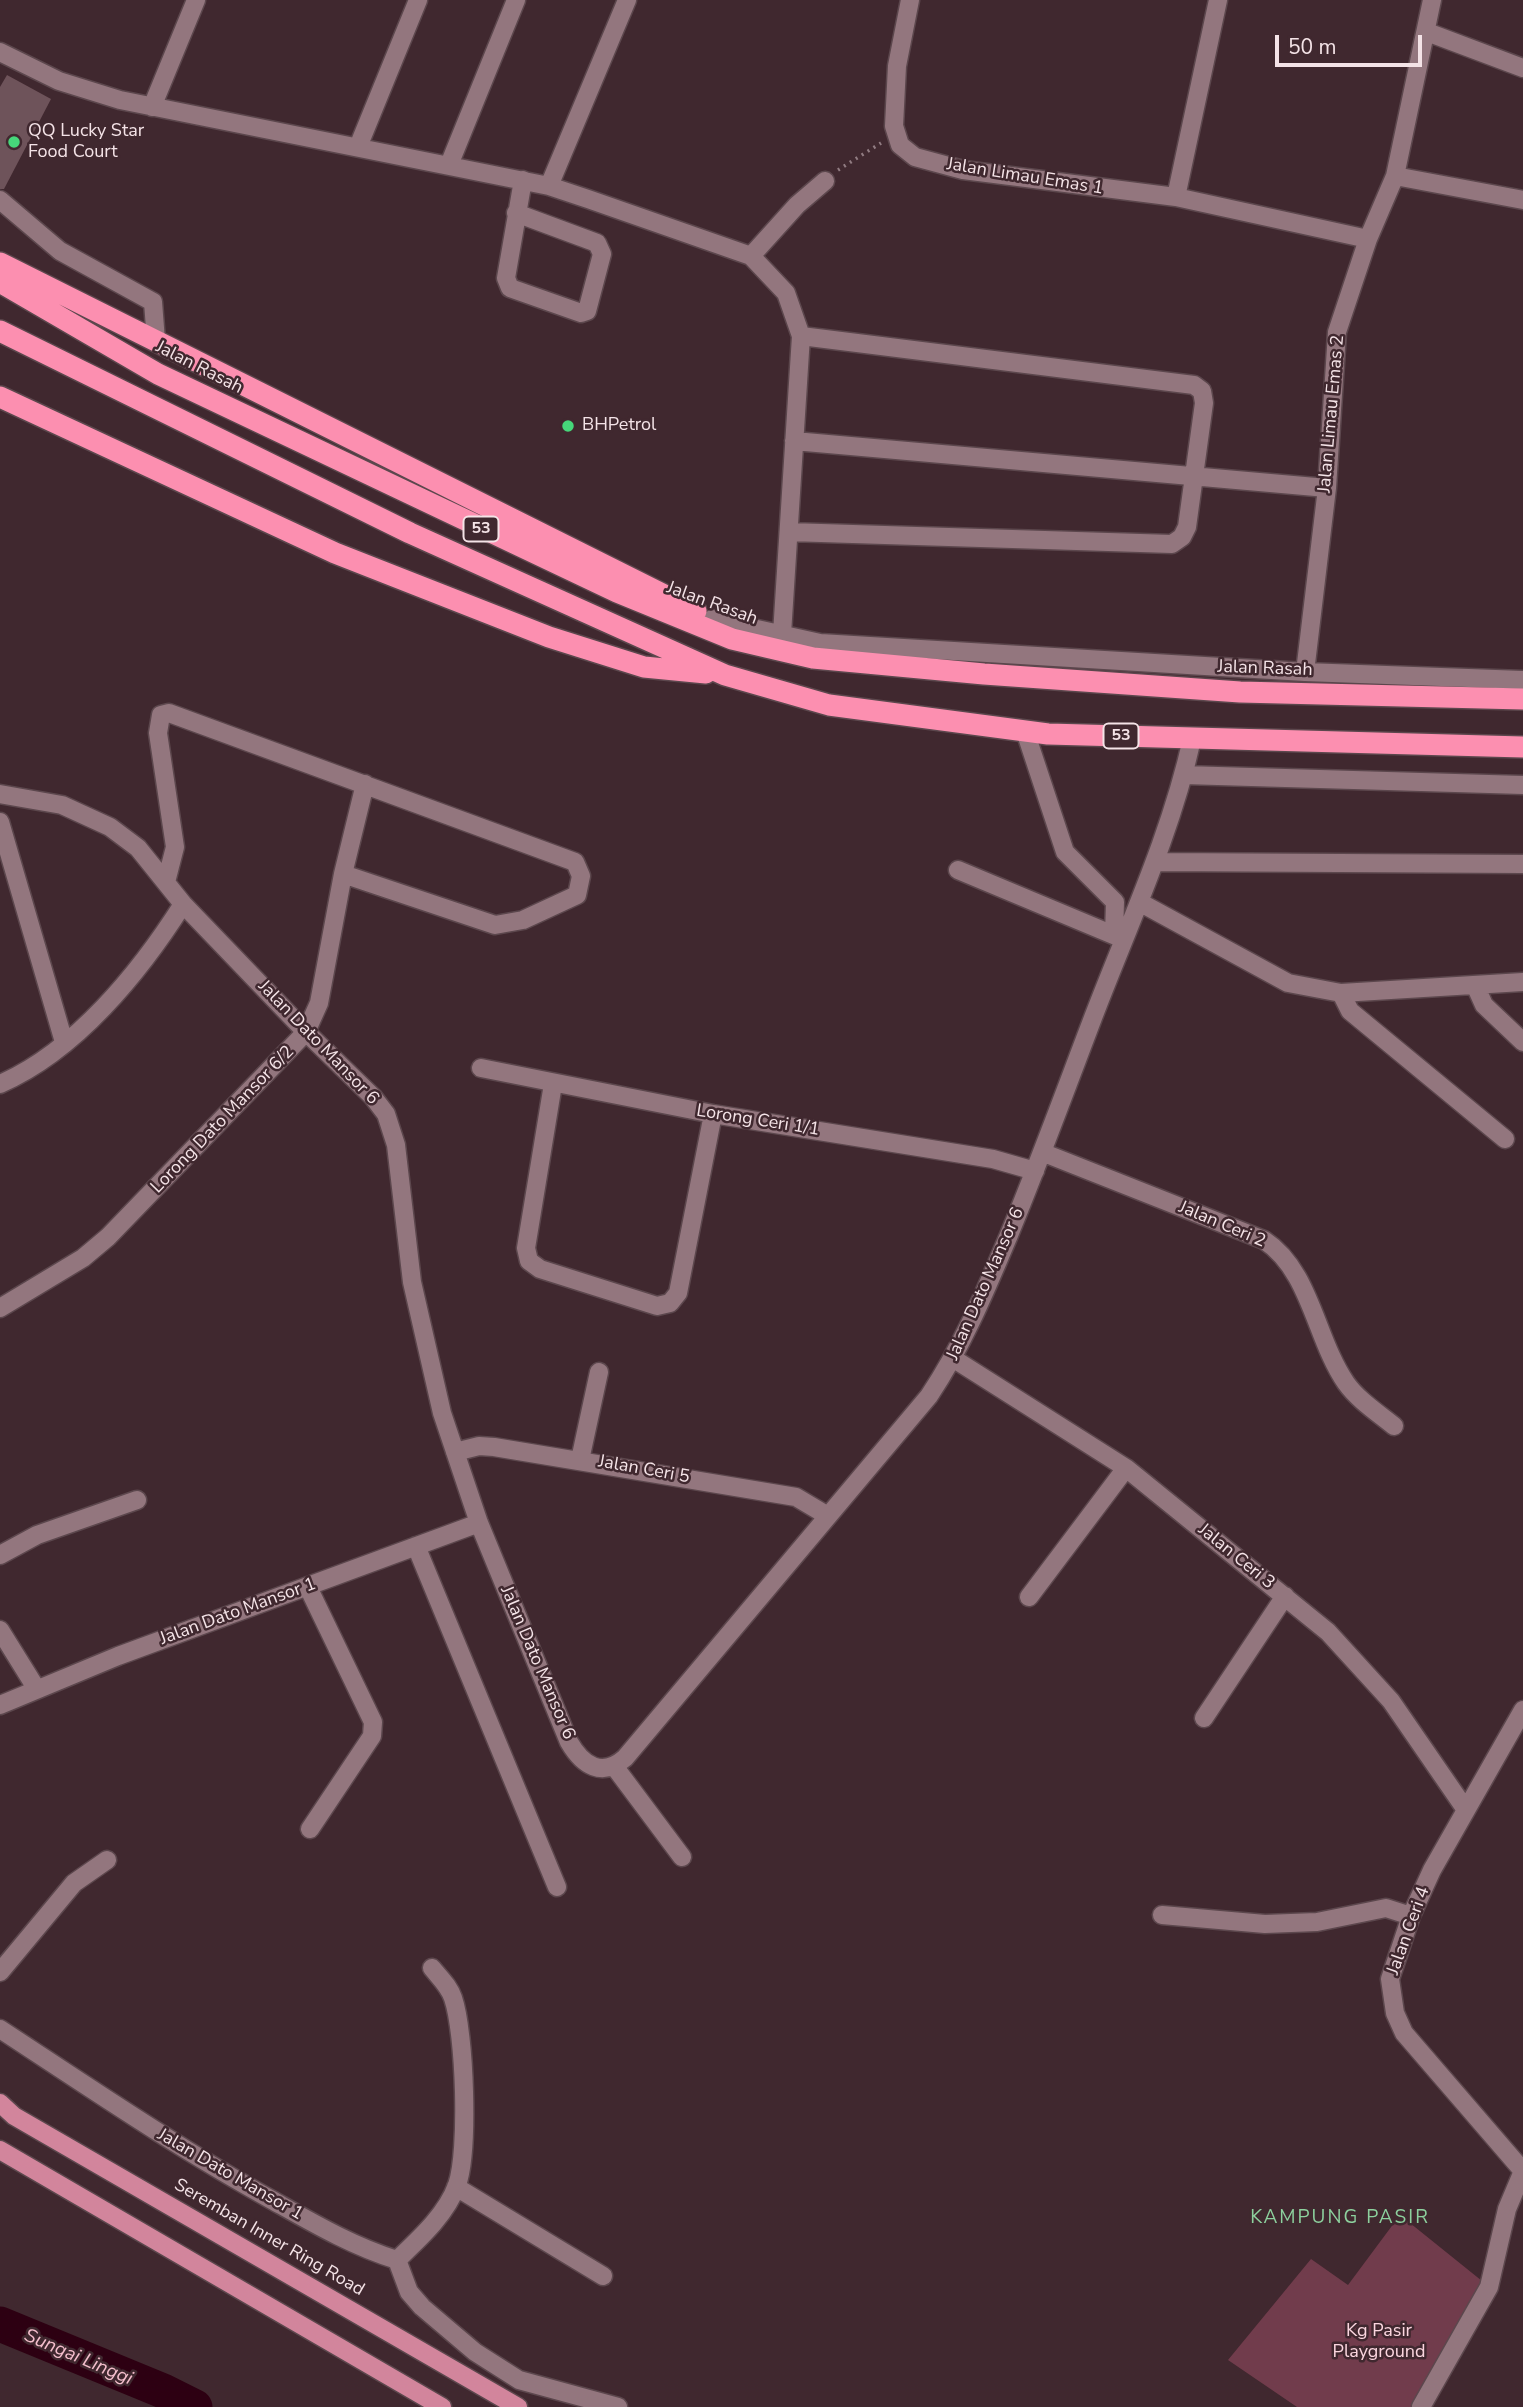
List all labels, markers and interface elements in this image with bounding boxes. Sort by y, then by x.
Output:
scale bar [1278,21,1425,65]
text: 50 m [1288,33,1337,61]
place label: QQ Lucky Star Food Court [28,121,144,164]
marker: QQ Lucky Star Food Court [6,134,22,150]
street label: Jalan Limau Emas 1 [945,154,1105,200]
street label: Jalan Limau Emas 2 [1314,334,1350,494]
street label: Jalan Rasah [152,337,246,399]
place label: BHPetrol [582,415,656,437]
marker: BHPetrol [560,418,576,434]
road number: 53 [463,516,498,542]
street label: Jalan Rasah [664,578,760,630]
street label: Jalan Rasah [1217,657,1313,681]
road number: 53 [1104,723,1138,748]
street label: Jalan Dato Mansor 6 [253,976,383,1110]
street label: Lorong Dato Mansor 6/2 [147,1042,299,1198]
street label: Lorong Ceri 1/1 [695,1101,821,1141]
street label: Jalan Ceri 2 [1175,1197,1269,1253]
street label: Jalan Dato Mansor 6 [943,1204,1029,1364]
street label: Jalan Ceri 5 [597,1451,691,1489]
street label: Jalan Ceri 3 [1193,1520,1279,1594]
street label: Jalan Dato Mansor 1 [157,1574,319,1650]
street label: Jalan Dato Mansor 6 [495,1583,579,1743]
street label: Jalan Ceri 4 [1383,1884,1435,1978]
street label: Jalan Dato Mansor 1 [153,2125,307,2225]
street label: Seremban Inner Ring Road [170,2175,368,2301]
district label: KAMPUNG PASIR [1252,2207,1428,2229]
park label: Kg Pasir Playground [1333,2321,1425,2364]
water label: Sungai Linggi [20,2325,136,2391]

